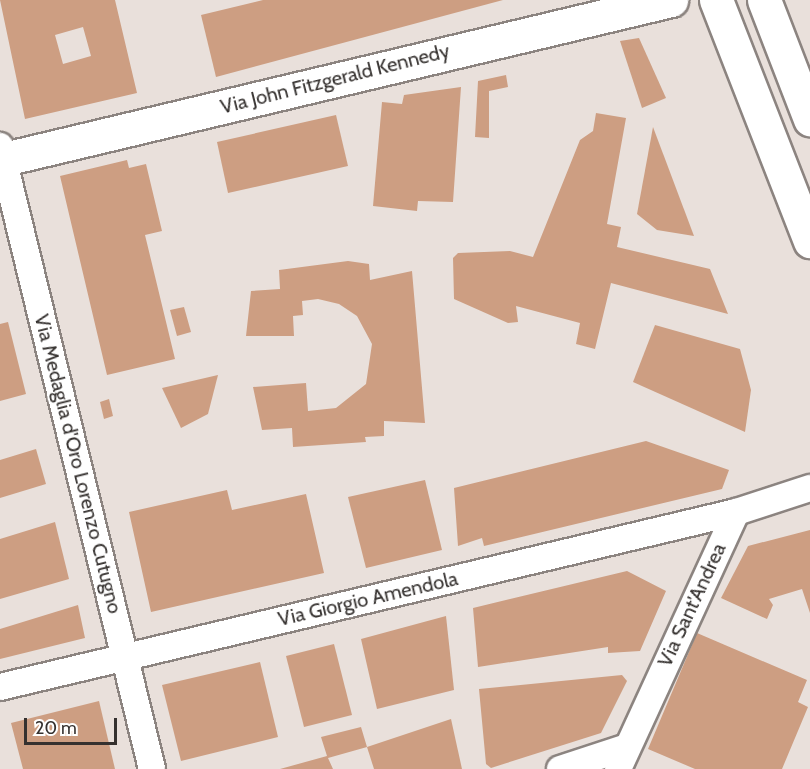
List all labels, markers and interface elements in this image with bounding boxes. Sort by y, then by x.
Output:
street label: Via John Fitzgerald Kennedy [218,39,452,119]
street label: Via Medaglia d'Oro Lorenzo Cutugno [29,312,127,616]
street label: Via Sant'Andrea [653,539,731,671]
street label: Via Giorgio Amendola [276,567,460,631]
scale bar [27,706,120,744]
text: 20 m [35,717,77,739]

